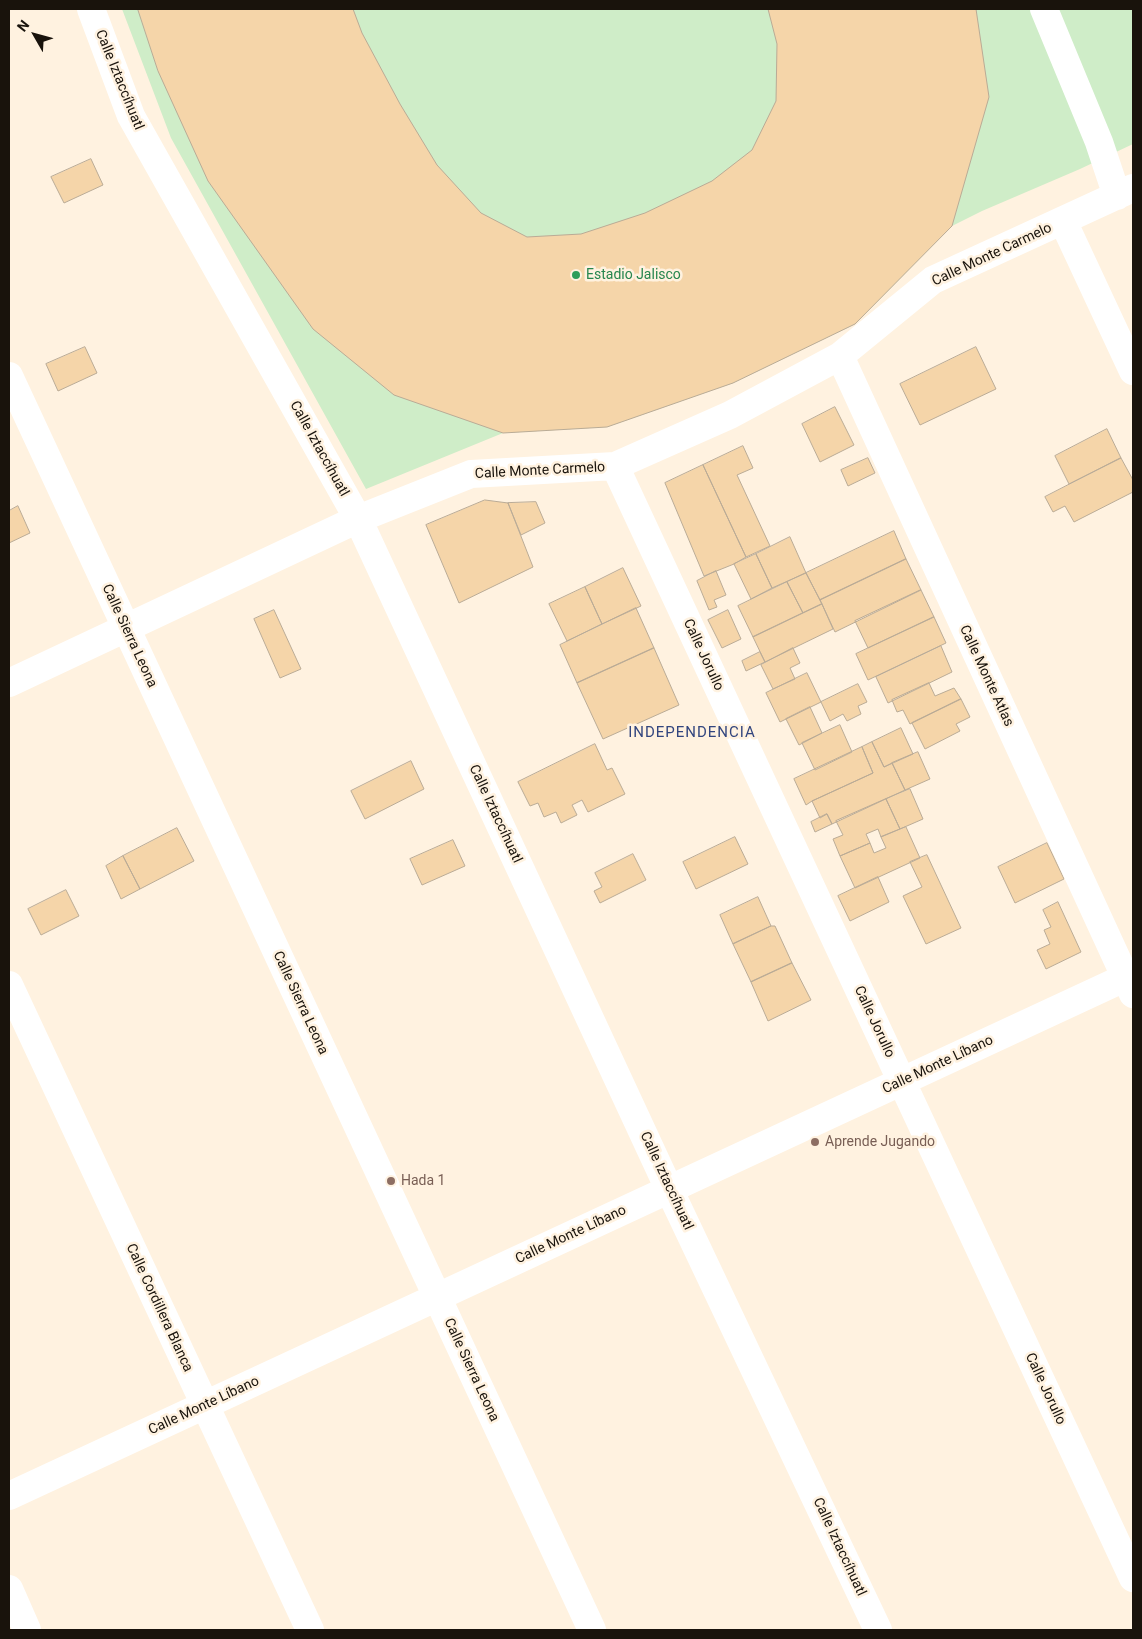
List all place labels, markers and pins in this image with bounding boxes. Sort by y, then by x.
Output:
place label: Estadio Jalisco [586,267,681,283]
marker: Estadio Jalisco [570,269,582,281]
place label: Aprende Jugando [825,1134,935,1150]
marker: Aprende Jugando [809,1136,821,1148]
place label: Hada 1 [401,1173,445,1189]
marker: Hada 1 [385,1175,397,1187]

